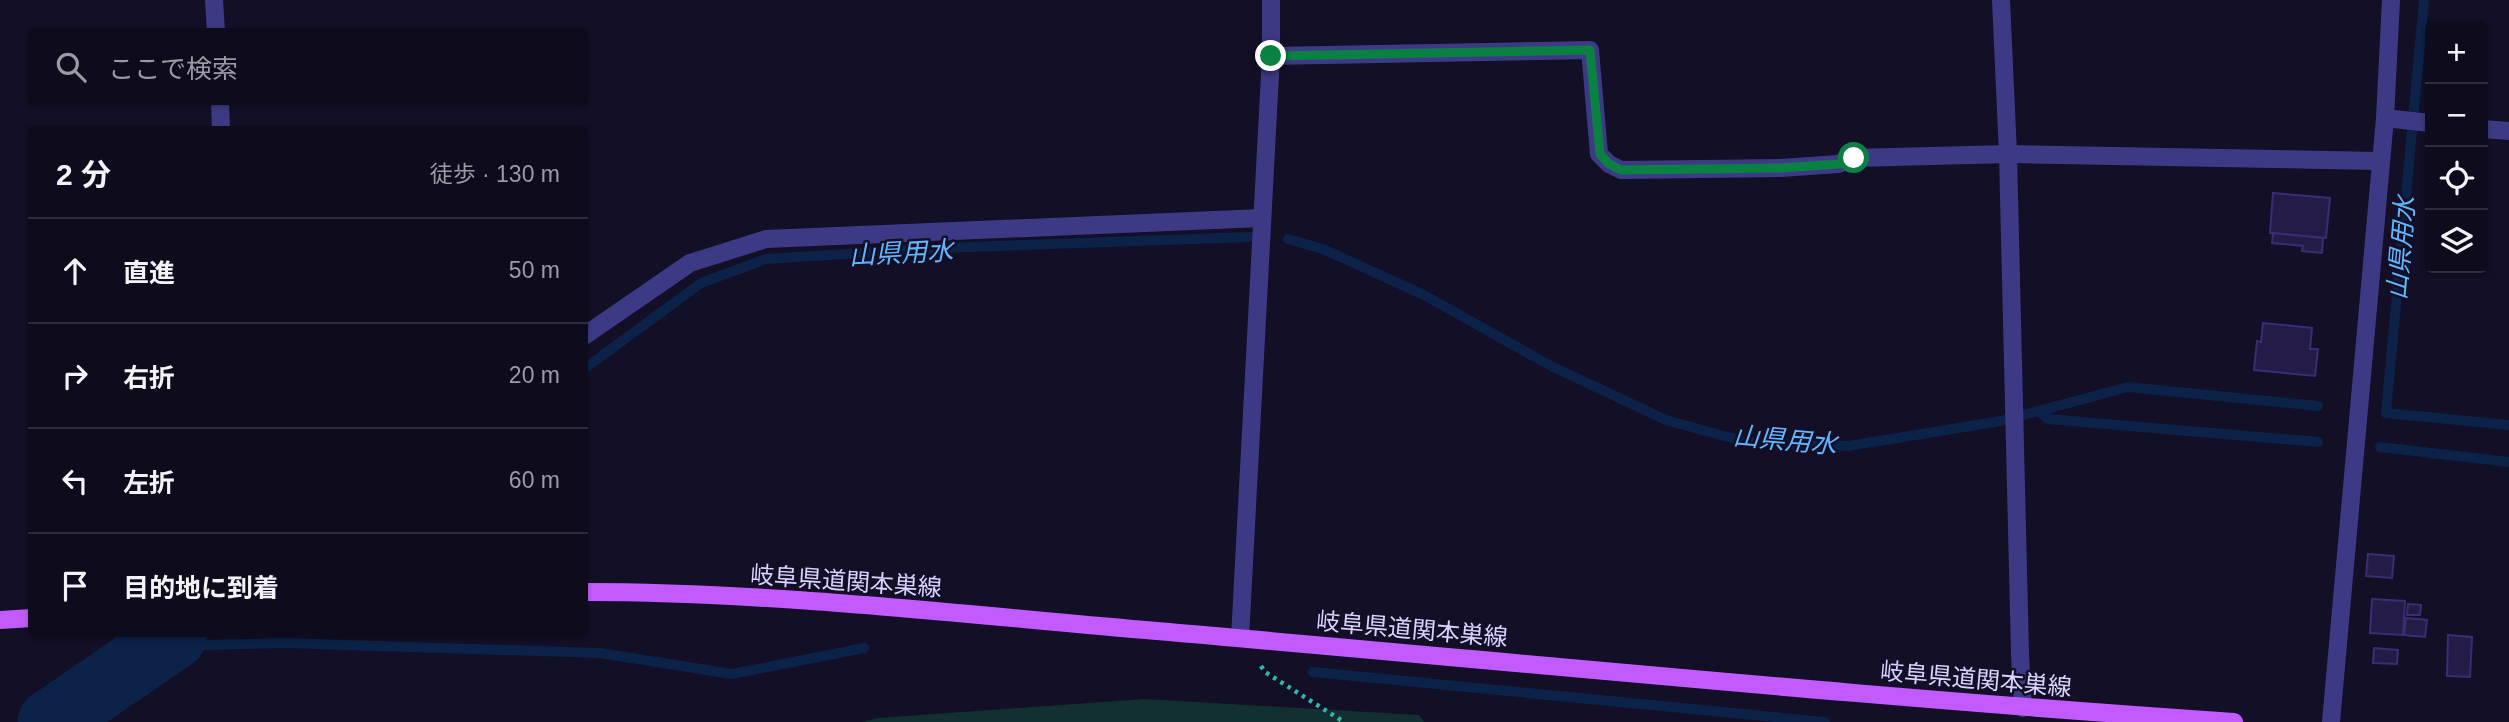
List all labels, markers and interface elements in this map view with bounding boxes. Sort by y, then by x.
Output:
map controls [2425,21,2488,273]
button: + [2425,21,2488,84]
search box [28,28,588,105]
route end [1255,40,1286,71]
icon: search [52,48,90,86]
text: ここで検索 [108,54,238,84]
button: − [2425,84,2488,147]
route start [1838,142,1869,173]
button: locate [2425,147,2488,210]
text: 2 分 [56,158,111,191]
text: 徒歩 · 130 m [430,161,560,187]
water label: 山県用水 [2382,192,2421,301]
button: layers [2425,210,2488,273]
water label: 山県用水 [848,235,957,271]
icon: ahead [56,252,94,290]
text: 50 m [509,257,560,283]
text: 直進 [123,258,175,288]
icon: right [56,357,94,395]
text: 20 m [509,362,560,388]
text: 右折 [123,363,175,393]
water label: 山県用水 [1732,421,1841,460]
icon: left [56,462,94,500]
text: 60 m [509,467,560,493]
text: 左折 [123,468,175,498]
street label: 岐阜県道関本巣線 [749,561,943,601]
icon: arrive [56,567,94,605]
text: 目的地に到着 [123,573,279,603]
street label: 岐阜県道関本巣線 [1315,607,1509,651]
street label: 岐阜県道関本巣線 [1879,657,2073,701]

